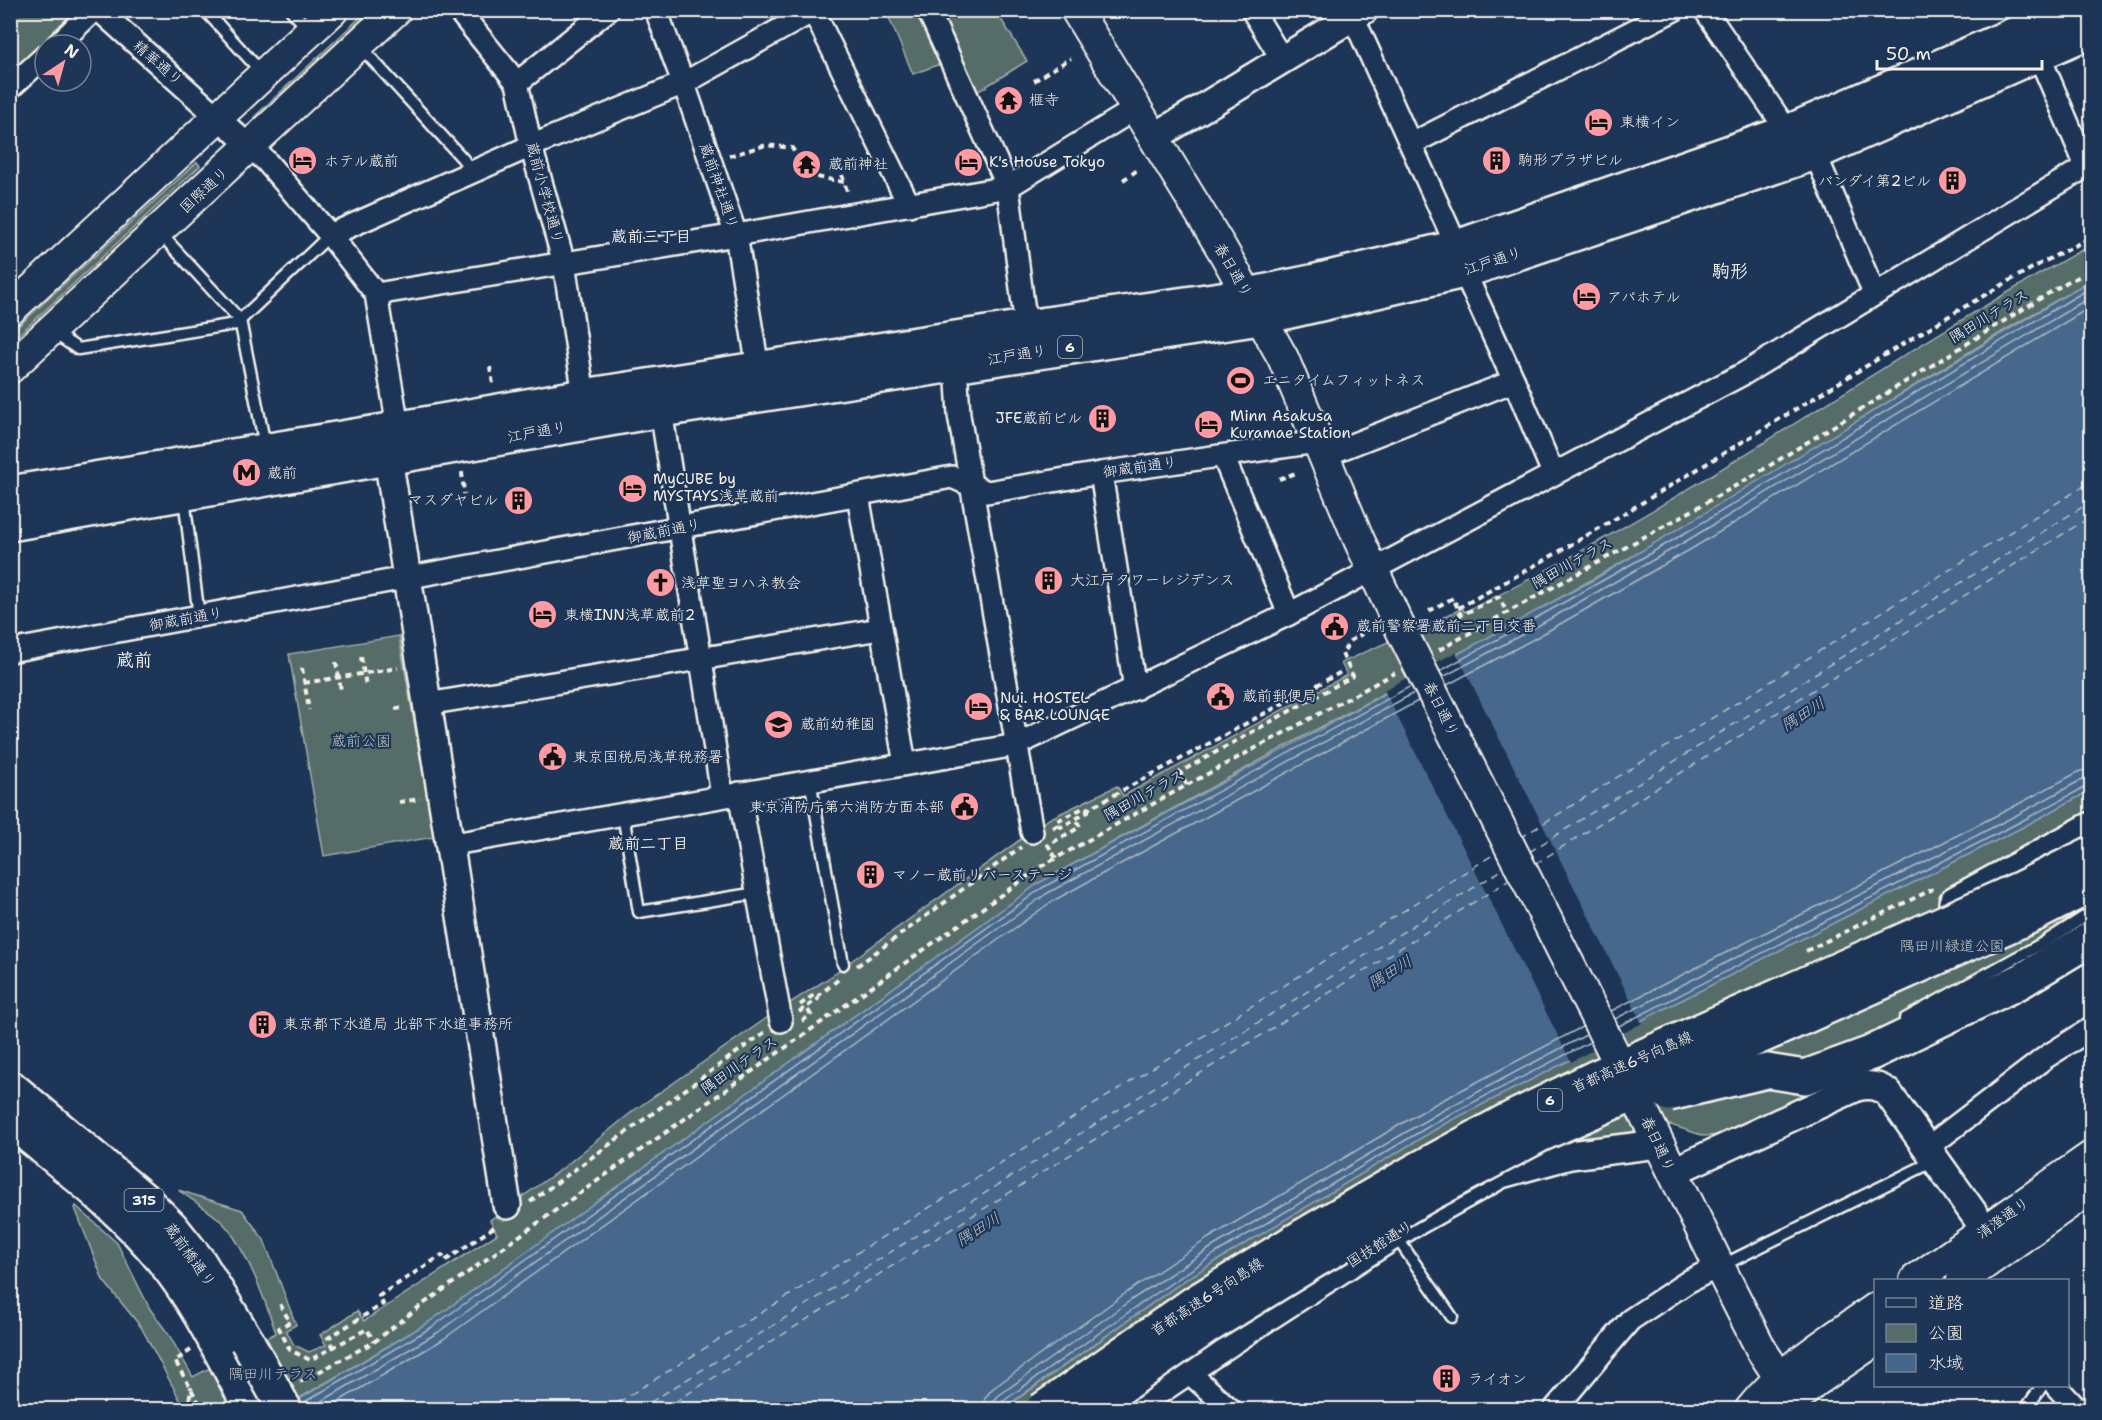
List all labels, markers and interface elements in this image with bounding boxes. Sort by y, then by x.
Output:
north arrow [33,33,93,93]
scale bar [1877,33,2042,71]
street label: 精華通り [129,36,187,90]
text: N [60,39,83,63]
text: 50 m [1886,42,1931,66]
temple icon: 榧寺 [992,84,1024,116]
place label: 榧寺 [1029,90,1059,110]
hotel icon: 東横イン [1583,106,1615,138]
place label: 東横イン [1620,112,1680,132]
street label: 蔵前小学校通り [522,140,568,246]
street label: 蔵前神社通り [695,140,743,232]
building icon: 駒形プラザビル [1481,144,1513,176]
hotel icon: ホテル蔵前 [287,145,319,177]
hotel icon: K's House Tokyo [952,146,984,178]
temple icon: 蔵前神社 [791,148,823,180]
place label: 駒形プラザビル [1518,150,1623,170]
place label: ホテル蔵前 [324,151,398,171]
place label: K's House Tokyo [989,152,1105,172]
place label: 蔵前神社 [828,154,888,174]
street label: 国際通り [175,162,233,218]
building icon: バンダイ第2ビル [1936,165,1968,197]
place label: バンダイ第2ビル [1818,171,1931,191]
district label: 蔵前三丁目 [611,226,691,247]
street label: 春日通り [1209,239,1257,301]
street label: 江戸通り [1461,242,1525,280]
district label: 駒形 [1712,259,1748,283]
hotel icon: アパホテル [1570,281,1602,313]
street label: 隅田川テラス [1946,284,2032,348]
place label: アパホテル [1607,287,1681,307]
road number: 6 [1058,336,1082,358]
street label: 江戸通り [986,340,1048,370]
sports icon: エニタイムフィットネス [1225,364,1257,396]
place label: エニタイムフィットネス [1262,370,1425,390]
building icon: JFE蔵前ビル [1087,402,1119,434]
place label: Minn Asakusa Kuramae Station [1230,406,1351,443]
place label: JFE蔵前ビル [996,408,1082,428]
hotel icon: Minn Asakusa Kuramae Station [1193,409,1225,441]
street label: 江戸通り [506,417,568,447]
street label: 御蔵前通り [1101,452,1179,482]
metro station icon: 蔵前 [230,457,262,489]
place label: 蔵前 [267,463,297,483]
place label: MyCUBE by MYSTAYS浅草蔵前 [653,469,779,506]
hotel icon: MyCUBE by MYSTAYS浅草蔵前 [616,472,648,504]
building icon: マスダヤビル [503,484,535,516]
place label: マスダヤビル [408,490,498,510]
street label: 御蔵前通り [625,514,703,548]
street label: 隅田川テラス [1528,533,1616,593]
building icon: 大江戸タワーレジデンス [1033,564,1065,596]
church icon: 浅草聖ヨハネ教会 [644,567,676,599]
place label: 大江戸タワーレジデンス [1070,570,1234,590]
place label: 浅草聖ヨハネ教会 [681,573,801,593]
hotel icon: 東横INN浅草蔵前2 [527,599,559,631]
street label: 御蔵前通り [147,603,225,635]
place label: 東横INN浅草蔵前2 [564,605,695,625]
public building icon: 蔵前警察署蔵前二丁目交番 [1319,610,1351,642]
place label: 蔵前警察署蔵前二丁目交番 [1356,616,1536,636]
district label: 蔵前 [116,648,152,672]
street label: 春日通り [1418,678,1464,740]
public building icon: 蔵前郵便局 [1205,680,1237,712]
place label: 蔵前郵便局 [1242,686,1317,706]
place label: Nui. HOSTEL & BAR LOUNGE [1000,688,1110,725]
hotel icon: Nui. HOSTEL & BAR LOUNGE [963,691,995,723]
water label: 隅田川 [1777,692,1829,736]
school or university icon: 蔵前幼稚園 [763,708,795,740]
place label: 蔵前幼稚園 [800,714,875,734]
park label: 蔵前公園 [331,731,391,751]
public building icon: 東京国税局浅草税務署 [536,741,568,773]
place label: 東京国税局浅草税務署 [573,747,723,767]
street label: 隅田川テラス [1100,765,1188,825]
public building icon: 東京消防庁第六消防方面本部 [949,791,981,823]
place label: 東京消防庁第六消防方面本部 [749,797,944,817]
district label: 蔵前二丁目 [608,833,688,854]
building icon: マノー蔵前リバーステージ [855,859,887,891]
place label: マノー蔵前リバーステージ [892,865,1072,885]
park label: 隅田川緑道公園 [1899,936,2005,956]
water label: 隅田川 [1364,950,1416,994]
building icon: 東京都下水道局 北部下水道事務所 [246,1008,278,1040]
place label: 東京都下水道局 北部下水道事務所 [283,1014,513,1034]
street label: 首都高速6号向島線 [1568,1026,1696,1098]
street label: 隅田川テラス [697,1031,781,1099]
road number: 6 [1538,1089,1562,1111]
street label: 春日通り [1636,1113,1680,1175]
road number: 315 [124,1189,164,1211]
street label: 清澄通り [1973,1193,2033,1243]
water label: 隅田川 [952,1207,1004,1251]
street label: 国技館通り [1343,1216,1417,1272]
street label: 蔵前橋通り [160,1219,220,1291]
street label: 首都高速6号向島線 [1147,1253,1267,1341]
legend [1874,1279,2069,1387]
text: 道路 [1928,1291,1964,1315]
text: 公園 [1928,1321,1964,1345]
text: 水域 [1928,1351,1964,1375]
building icon: ライオン [1431,1363,1463,1395]
park label: 隅田川テラス [228,1364,318,1384]
place label: ライオン [1468,1369,1527,1389]

